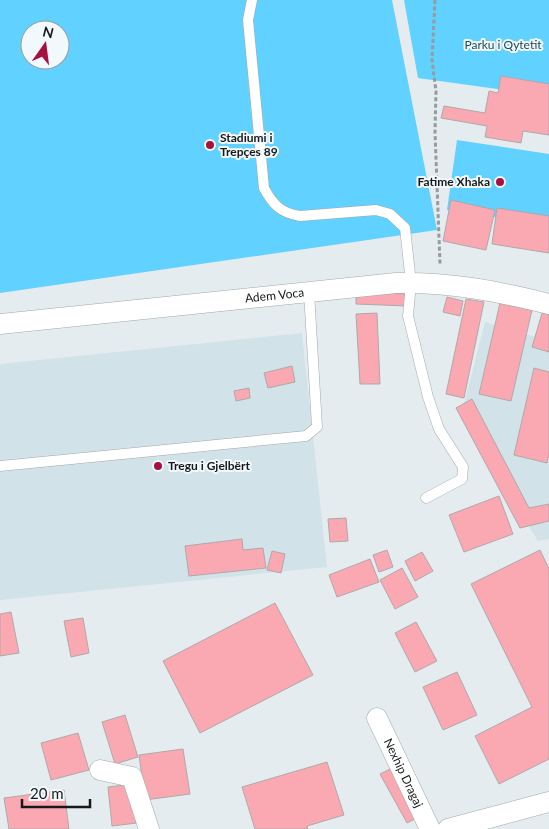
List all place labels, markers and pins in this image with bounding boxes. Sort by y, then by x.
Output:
place label: Stadiumi i Trepçes 89 [220,130,278,159]
marker: Stadiumi i Trepçes 89 [204,139,216,151]
place label: Fatime Xhaka [418,174,490,189]
marker: Fatime Xhaka [494,176,506,188]
place label: Tregu i Gjelbërt [168,458,251,473]
marker: Tregu i Gjelbërt [152,460,164,472]

